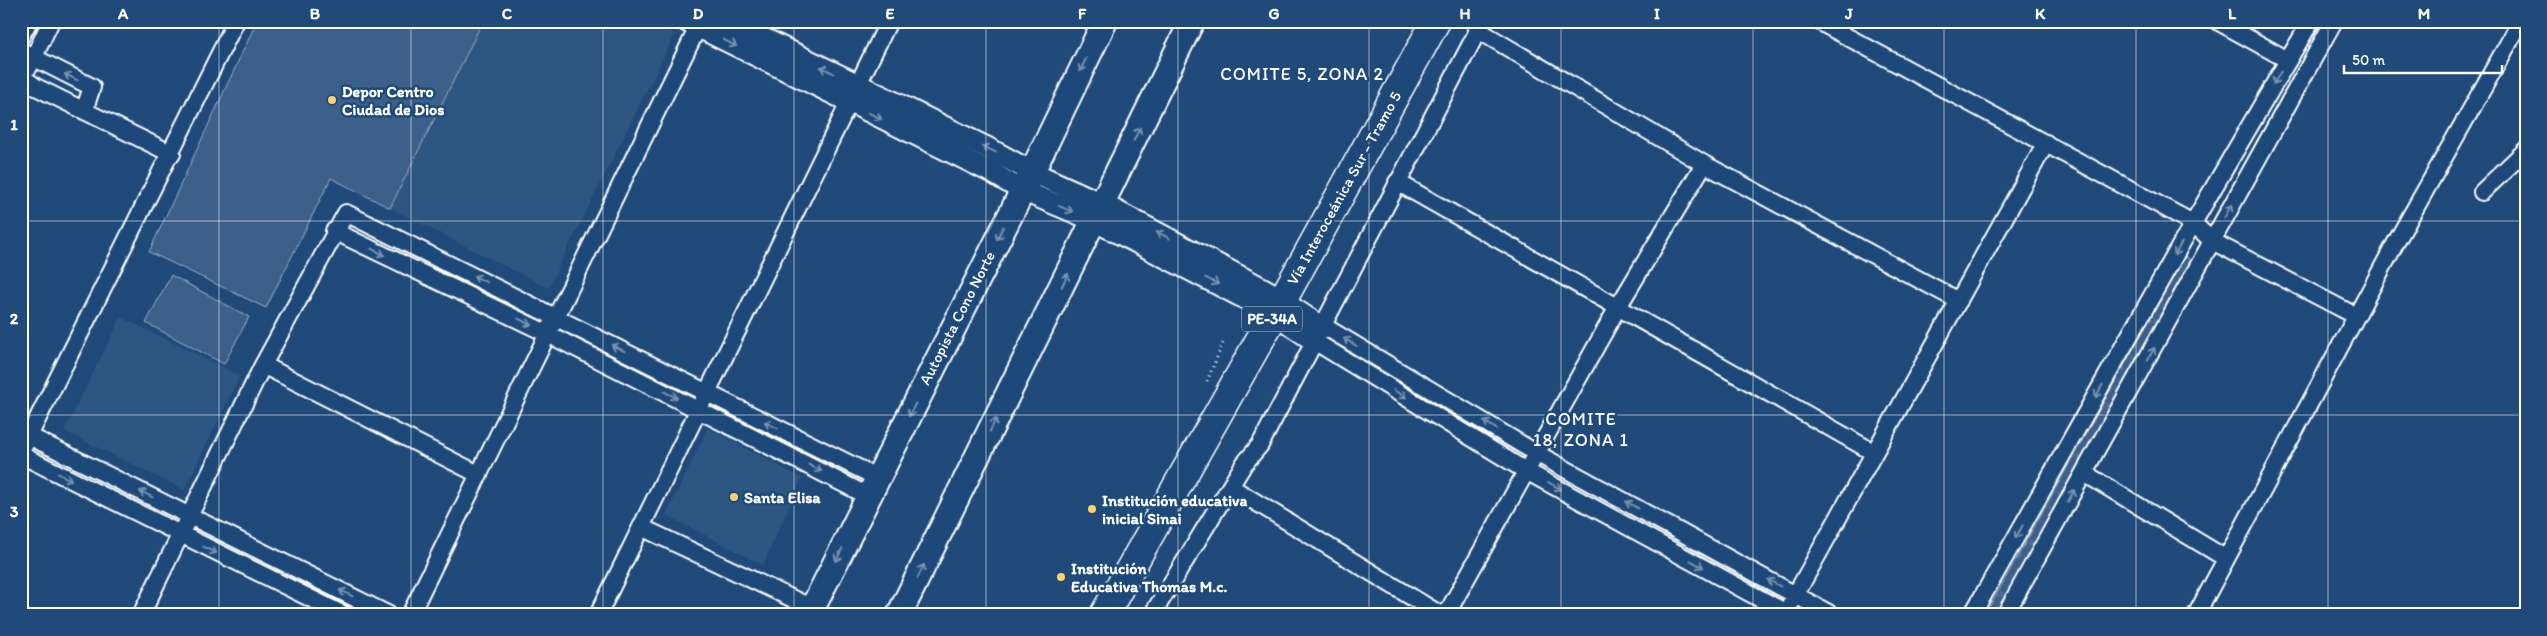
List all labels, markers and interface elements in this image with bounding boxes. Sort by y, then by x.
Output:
text: A [117,4,129,23]
text: B [310,4,321,23]
text: C [502,4,513,23]
text: D [693,4,704,23]
text: E [886,4,895,23]
text: F [1078,4,1087,23]
text: G [1268,4,1280,23]
text: H [1459,4,1471,23]
text: I [1654,4,1660,23]
text: J [1844,4,1853,23]
text: K [2035,4,2046,23]
text: L [2228,4,2237,23]
text: M [2418,4,2430,23]
one-way arrow [722,38,737,48]
scale bar [2344,42,2502,74]
text: 50 m [2352,51,2385,69]
one-way arrow [1078,57,1088,72]
district label: COMITE 5, ZONA 2 [1220,63,1384,85]
one-way arrow [820,65,835,74]
one-way arrow [64,71,79,81]
one-way arrow [2272,71,2282,85]
place label: Depor Centro Ciudad de Dios [342,82,444,119]
street label: Vía Interoceánica Sur - Tramo 5 [1283,88,1405,288]
marker: Depor Centro Ciudad de Dios [326,94,338,106]
one-way arrow [867,112,882,121]
text: 1 [10,115,18,134]
one-way arrow [1133,127,1142,142]
one-way arrow [982,144,997,153]
one-way arrow [1058,204,1073,214]
one-way arrow [2224,205,2234,219]
one-way arrow [995,225,1004,240]
one-way arrow [1156,230,1170,240]
one-way arrow [2173,241,2183,256]
one-way arrow [370,248,385,257]
street label: Autopista Cono Norte [915,248,999,388]
one-way arrow [1061,273,1070,288]
one-way arrow [472,274,487,284]
one-way arrow [1204,276,1219,286]
road number: PE-34A [1242,306,1302,332]
text: 2 [10,309,19,328]
one-way arrow [517,318,532,327]
one-way arrow [1344,337,1358,347]
one-way arrow [611,342,626,352]
one-way arrow [2147,347,2156,362]
one-way arrow [2093,383,2103,397]
one-way arrow [1393,389,1407,399]
one-way arrow [663,390,678,400]
one-way arrow [906,402,916,417]
district label: COMITE 18, ZONA 1 [1533,408,1629,451]
one-way arrow [988,418,998,433]
one-way arrow [764,420,779,430]
one-way arrow [1483,420,1497,430]
one-way arrow [808,463,823,473]
one-way arrow [57,473,72,482]
one-way arrow [1547,482,1562,491]
place label: Santa Elisa [744,488,821,507]
one-way arrow [138,489,153,499]
one-way arrow [2067,489,2077,503]
marker: Santa Elisa [728,491,740,503]
place label: Institución educativa inicial Sinai [1102,491,1248,528]
one-way arrow [1624,500,1639,510]
text: 3 [10,502,19,521]
marker: Institución educativa inicial Sinai [1086,503,1098,515]
one-way arrow [2013,524,2023,539]
one-way arrow [202,545,217,555]
one-way arrow [834,547,843,562]
place label: Institución Educativa Thomas M.c. [1071,559,1228,596]
one-way arrow [1690,559,1705,569]
one-way arrow [917,564,926,579]
marker: Institución Educativa Thomas M.c. [1055,571,1067,583]
one-way arrow [1768,577,1782,587]
one-way arrow [338,588,353,598]

